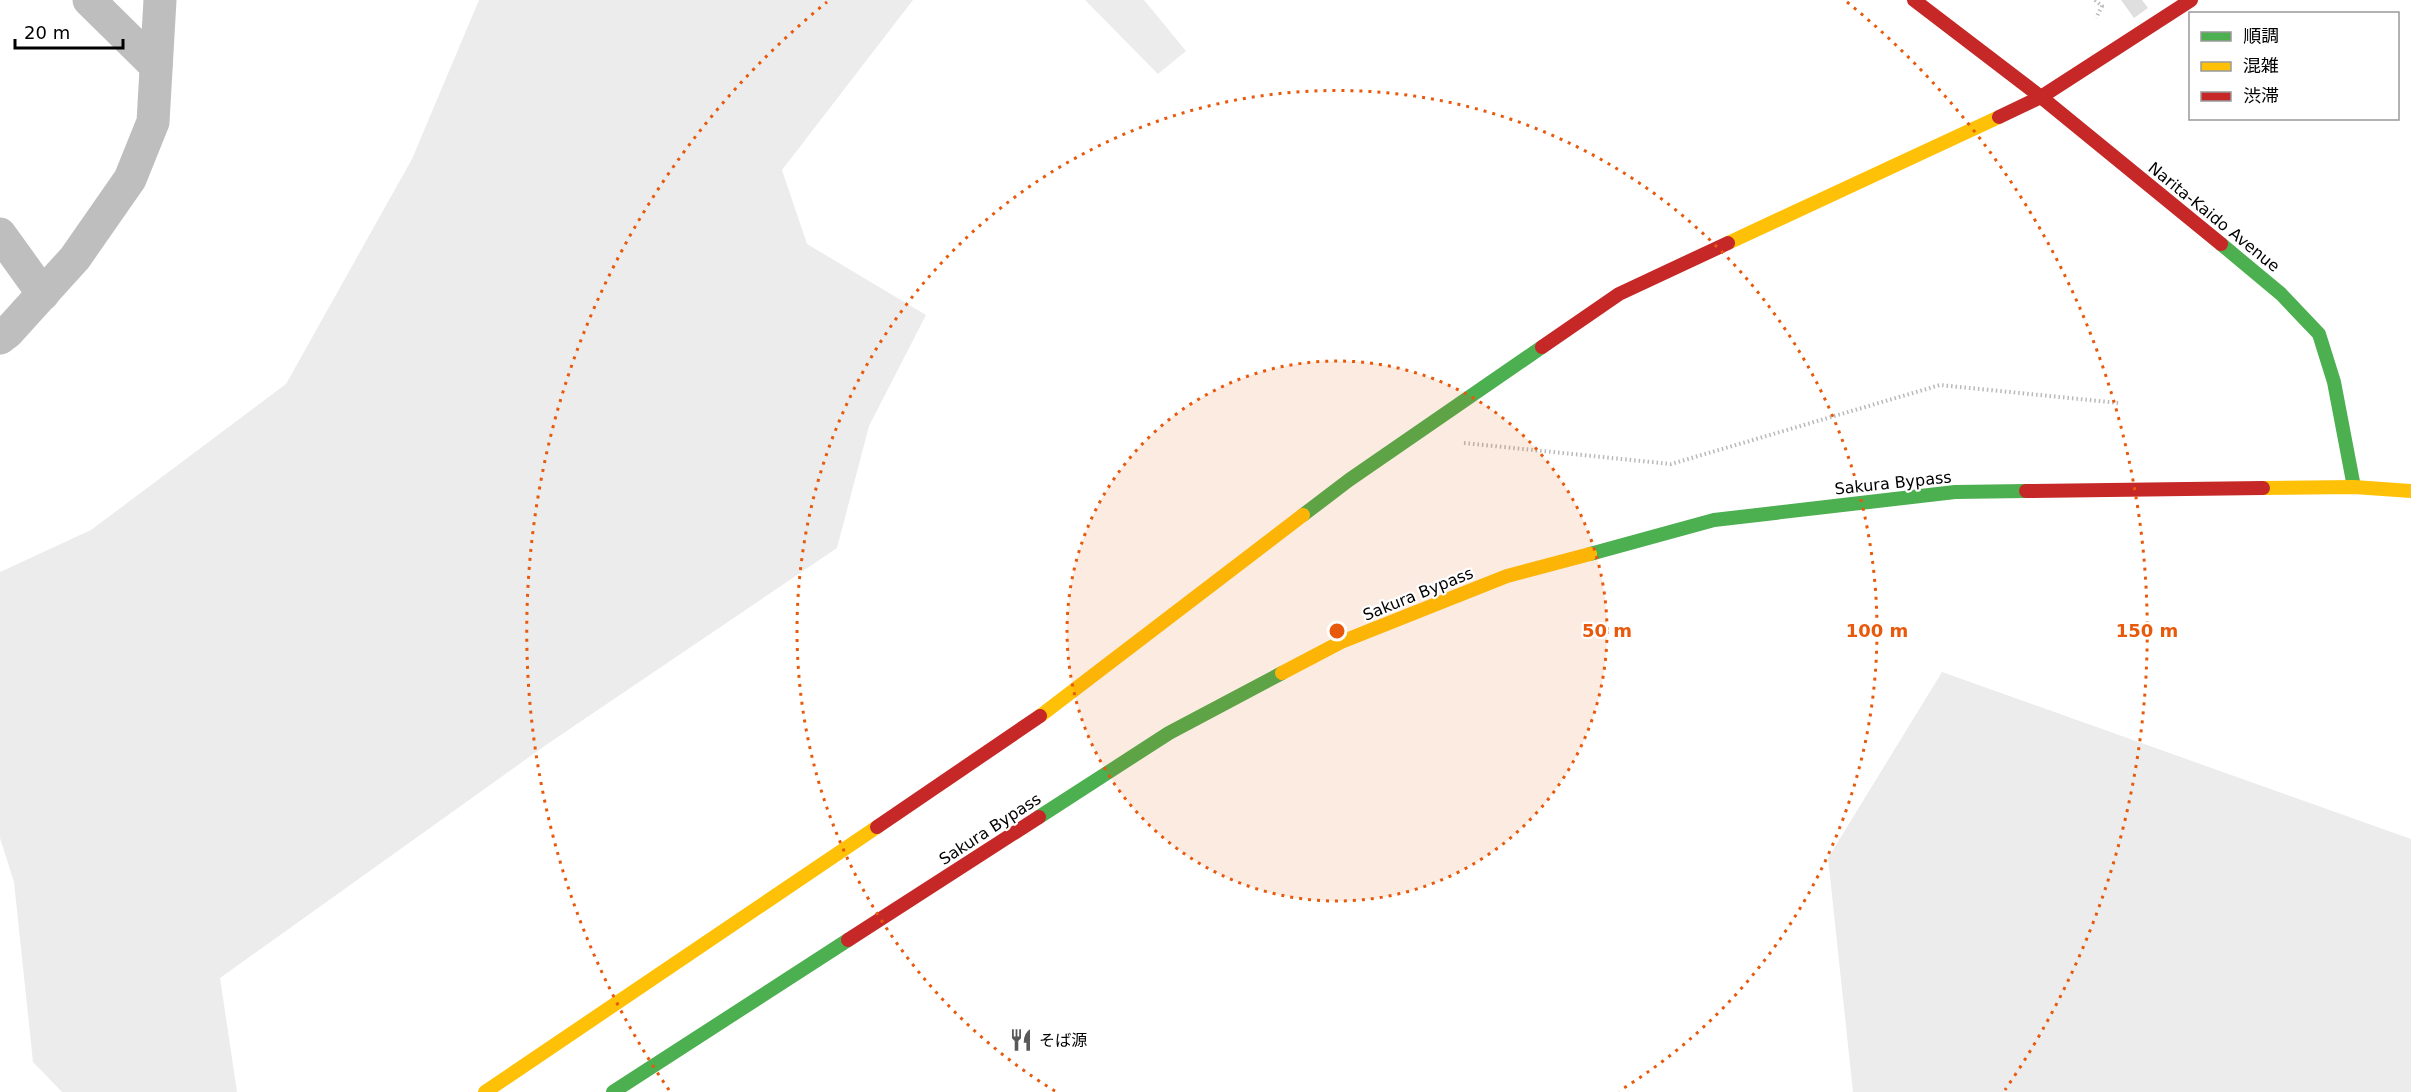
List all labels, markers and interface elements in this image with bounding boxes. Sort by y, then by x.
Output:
scale bar [15,12,123,50]
legend [2189,12,2399,120]
text: 20 m [24,22,70,43]
text: 順調 [2243,25,2279,46]
text: 混雑 [2243,55,2279,76]
text: 渋滞 [2243,85,2279,106]
street label: Narita-Kaido Avenue [2144,158,2284,276]
street label: Sakura Bypass [1834,467,1952,499]
street label: Sakura Bypass [1360,563,1476,625]
text: 50 m [1582,620,1632,641]
text: 100 m [1846,620,1908,641]
text: 150 m [2116,620,2178,641]
centre of rings [1327,621,1347,641]
street label: Sakura Bypass [936,789,1044,869]
restaurant icon: そば源 [1008,1027,1034,1053]
place label: そば源 [1039,1031,1087,1050]

